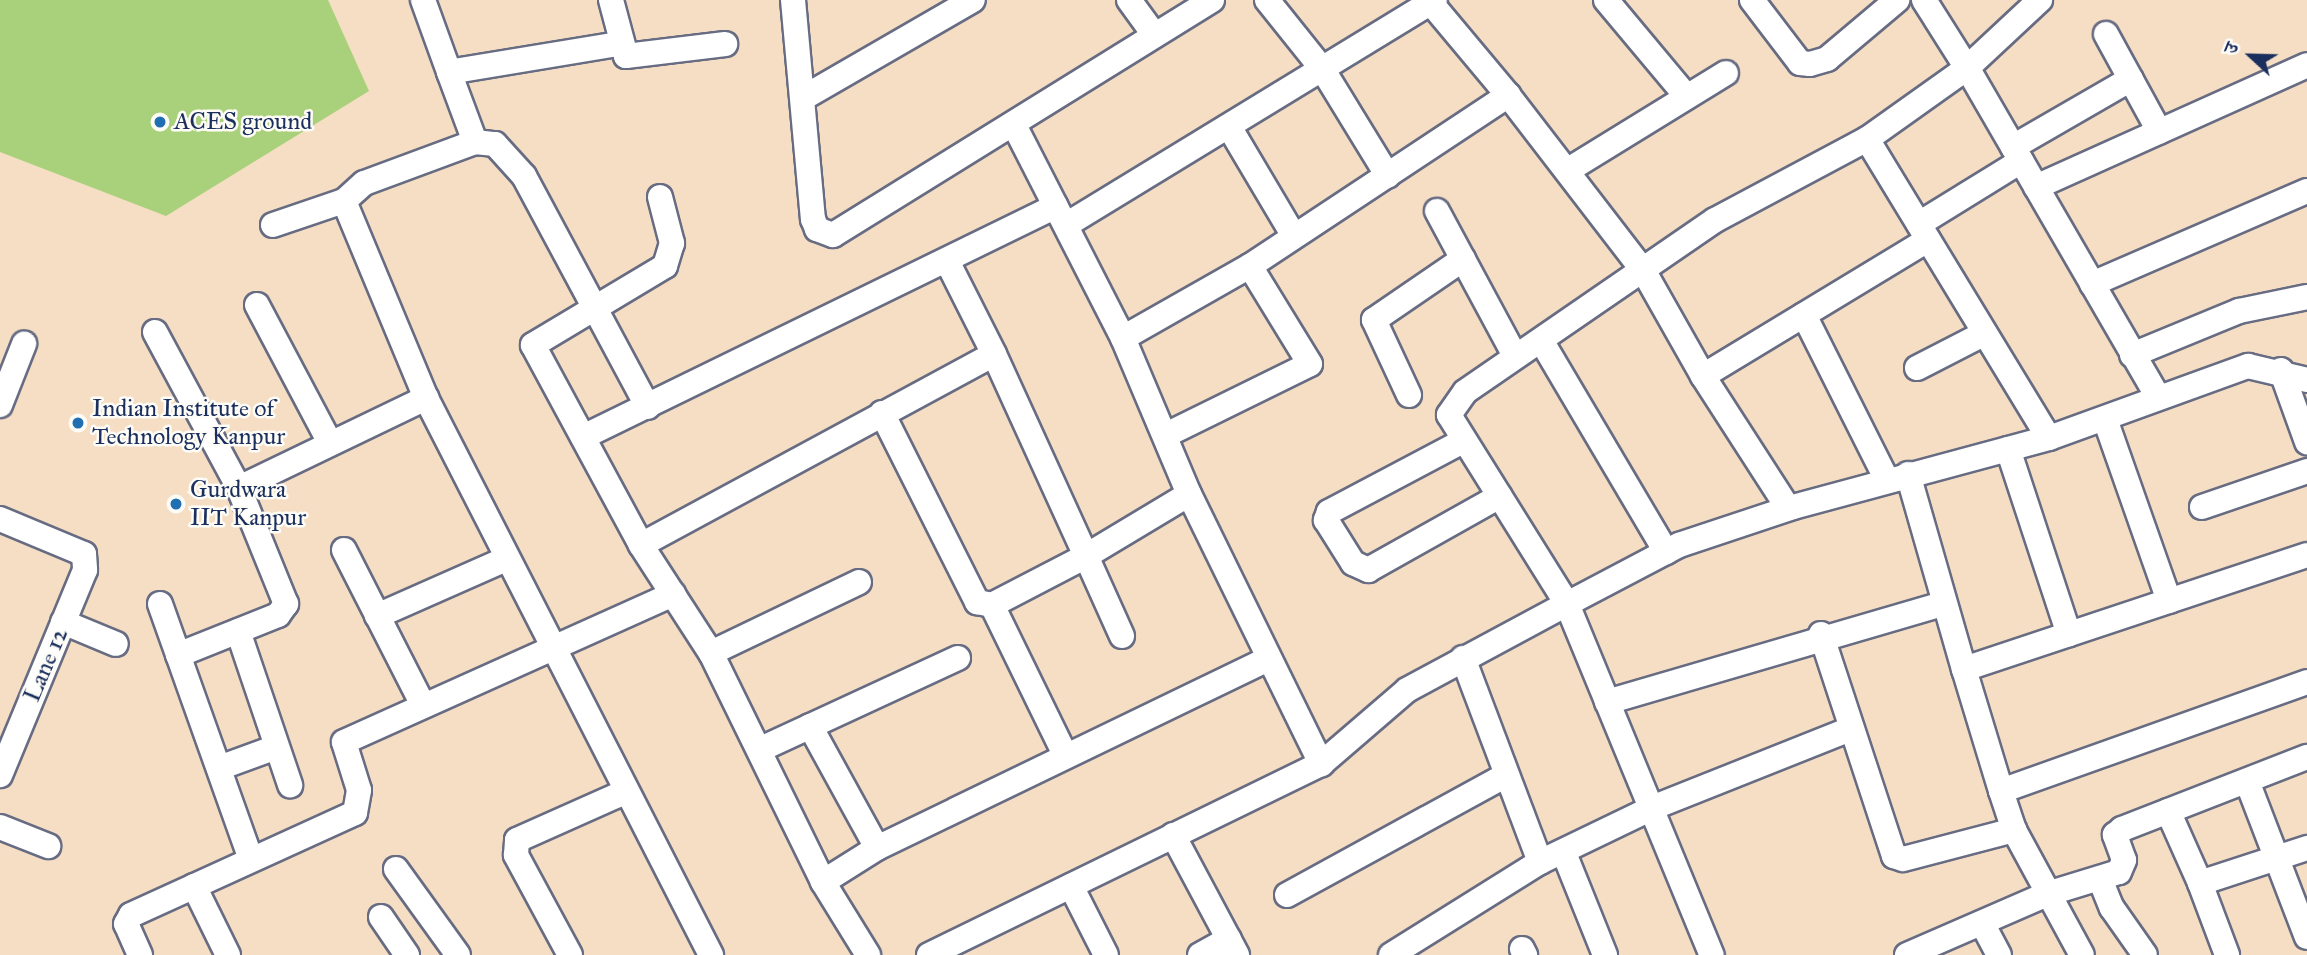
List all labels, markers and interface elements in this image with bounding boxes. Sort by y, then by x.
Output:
north arrow [2216,21,2286,91]
text: उ [2219,39,2244,57]
place label: ACES ground [174,108,312,136]
marker: ACES ground [152,114,168,130]
place label: Indian Institute of Technology Kanpur [92,395,285,451]
marker: Indian Institute of Technology Kanpur [70,415,86,431]
place label: Gurdwara IIT Kanpur [190,476,306,532]
marker: Gurdwara IIT Kanpur [168,496,184,512]
street label: Lane 12 [18,624,74,706]

